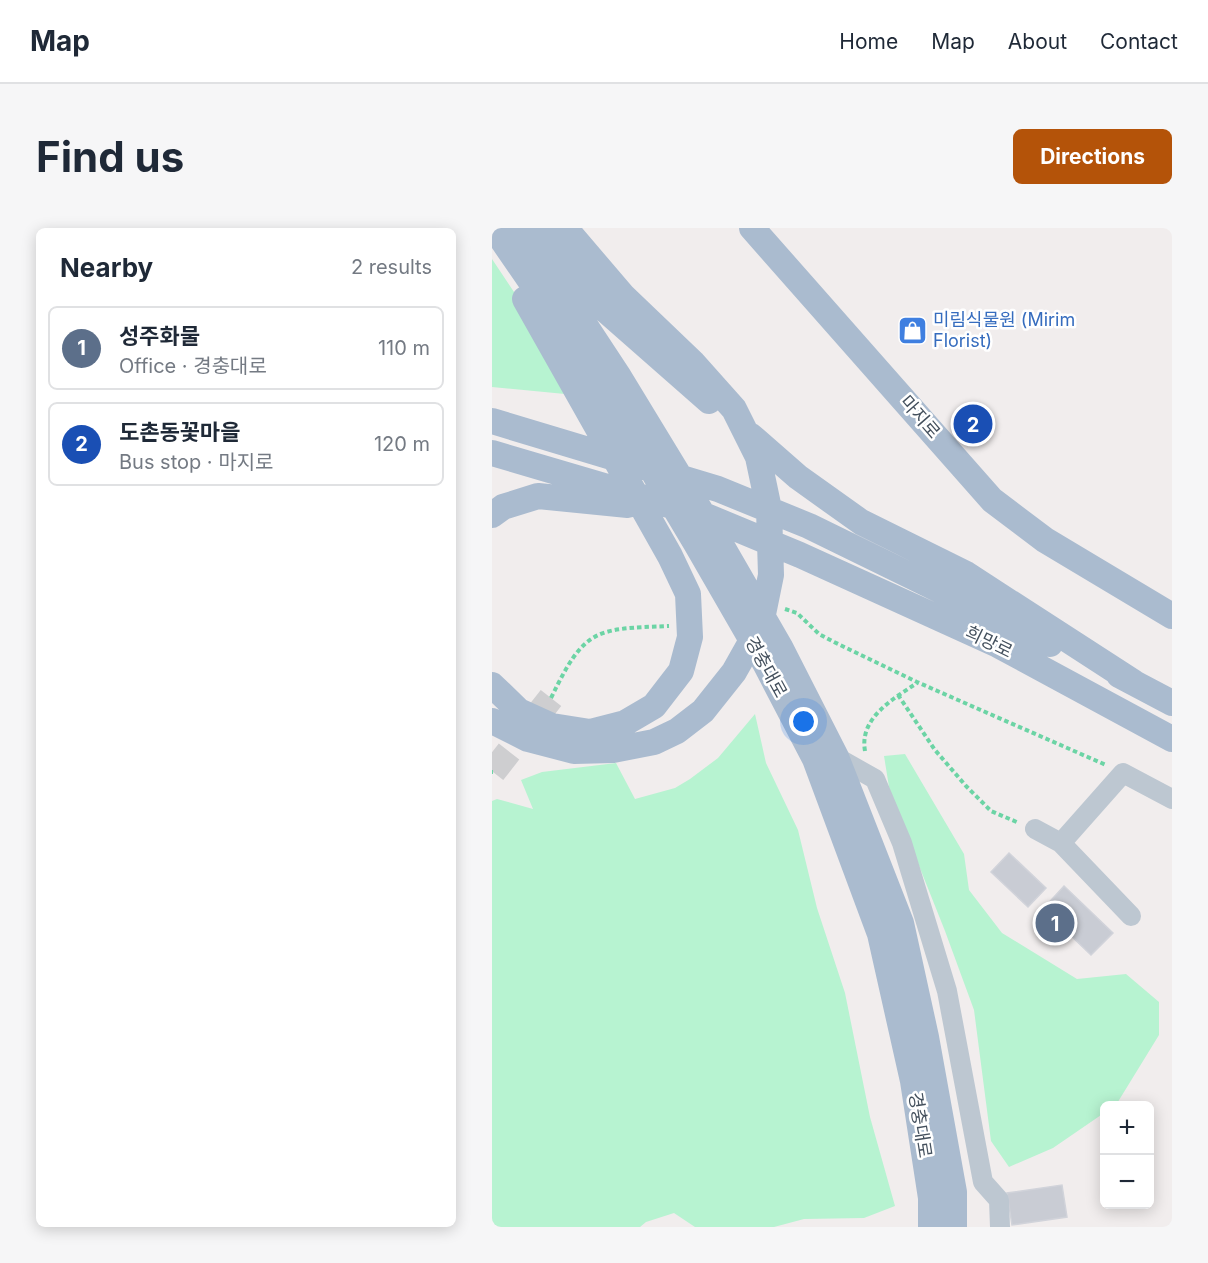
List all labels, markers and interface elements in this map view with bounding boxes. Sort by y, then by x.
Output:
text: Map [30,24,90,58]
text: Home [839,29,898,54]
text: Map [931,29,975,54]
text: About [1008,29,1067,54]
text: Contact [1100,29,1178,54]
button: Directions [1013,129,1172,184]
text: Find us [36,131,184,182]
text: Nearby [60,252,153,283]
text: 2 results [351,255,432,279]
place label: 미림식물원 (Mirim Florist) [933,309,1075,351]
shop icon: 미림식물원 (Mirim Florist) [896,314,928,346]
text: 성주화물 [119,323,200,349]
text: 1 [77,336,86,360]
text: 110 m [378,336,430,360]
text: Office · 경충대로 [119,354,267,378]
street label: 마지로 [896,391,945,442]
pin: 2 [954,402,992,446]
text: 도촌동꽃마을 [119,419,240,445]
text: 2 [75,432,88,456]
text: 120 m [374,432,430,456]
text: Bus stop · 마지로 [119,450,273,474]
street label: 희망로 [962,621,1016,662]
street label: 경충대로 [741,633,792,701]
your location [789,707,818,736]
pin: 1 [1036,900,1074,946]
street label: 경충대로 [905,1091,936,1159]
map controls [1100,1101,1154,1209]
button: + [1100,1101,1154,1155]
button: − [1100,1155,1154,1209]

